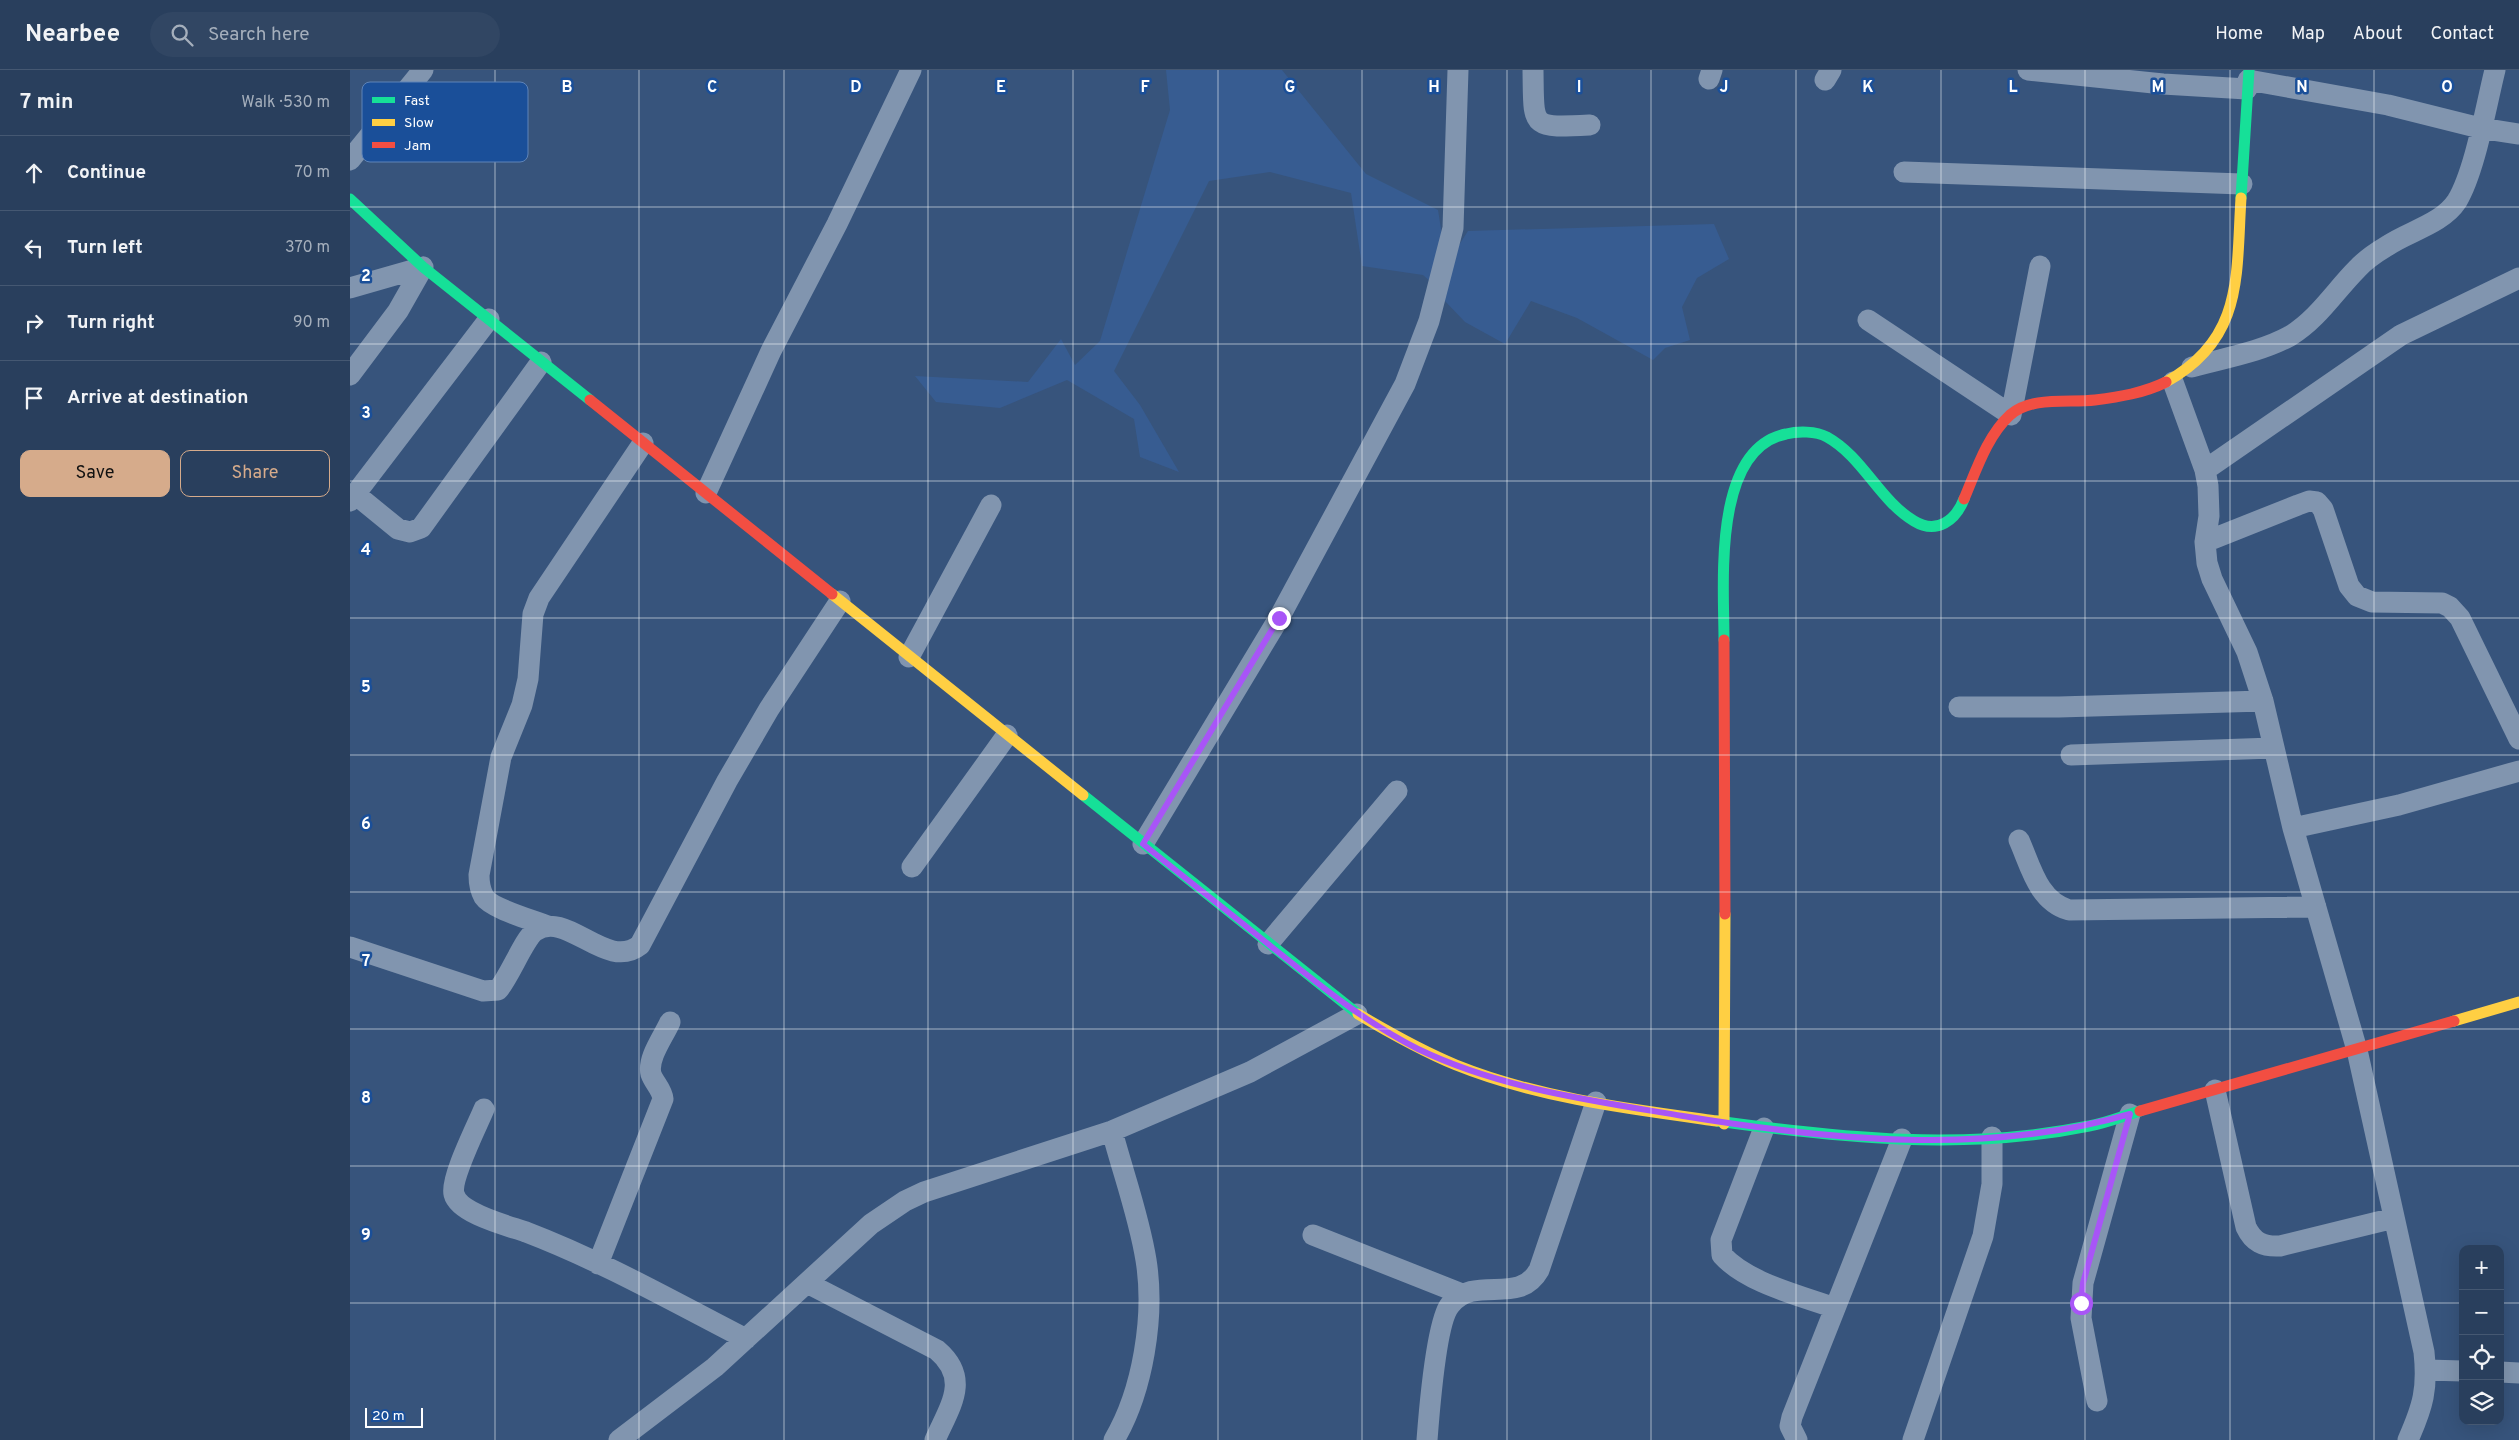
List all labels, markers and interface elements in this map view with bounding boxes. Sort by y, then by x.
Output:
search box [150,12,500,57]
text: Nearbee [25,20,120,50]
icon: search [168,21,196,49]
text: Search here [208,23,310,47]
text: Home [2215,23,2263,46]
text: Map [2291,23,2325,46]
text: About [2353,23,2402,46]
text: Contact [2430,23,2494,46]
text: B [561,78,573,98]
text: C [707,78,717,98]
text: D [850,78,862,98]
text: E [996,78,1006,98]
text: F [1140,78,1150,98]
text: G [1285,78,1295,98]
text: H [1428,78,1440,98]
text: I [1577,78,1581,98]
text: J [1720,78,1728,98]
text: K [1862,78,1874,98]
text: L [2008,78,2018,98]
text: M [2152,78,2164,98]
text: N [2296,78,2308,98]
text: O [2441,78,2453,98]
legend [362,82,528,162]
text: 7 min [20,89,73,116]
text: Walk · 530 m [241,93,330,113]
text: Fast [404,93,430,110]
text: Slow [404,115,434,132]
text: Jam [404,138,431,155]
icon: ahead [20,159,48,187]
text: Continue [67,161,146,185]
text: 70 m [295,163,330,183]
icon: left [20,234,48,262]
text: Turn left [67,236,143,260]
text: 370 m [285,238,330,258]
text: 2 [361,267,371,287]
icon: right [20,309,48,337]
text: Turn right [67,311,155,335]
text: 90 m [293,313,330,333]
icon: arrive [20,384,48,412]
text: Arrive at destination [67,386,248,410]
text: 3 [361,404,371,424]
button: Save [20,450,170,497]
button: Share [180,450,330,497]
text: 4 [361,541,371,561]
route end [1268,607,1291,630]
text: 5 [361,678,371,698]
text: 6 [361,815,371,835]
text: 7 [362,952,370,972]
text: 8 [361,1089,371,1109]
text: 9 [361,1226,371,1246]
map controls [2459,1245,2504,1425]
button: + [2459,1245,2504,1290]
button: − [2459,1290,2504,1335]
route start [2070,1292,2093,1315]
button: locate [2459,1335,2504,1380]
button: layers [2459,1380,2504,1425]
scale bar [365,1405,422,1428]
text: 20 m [372,1408,405,1425]

